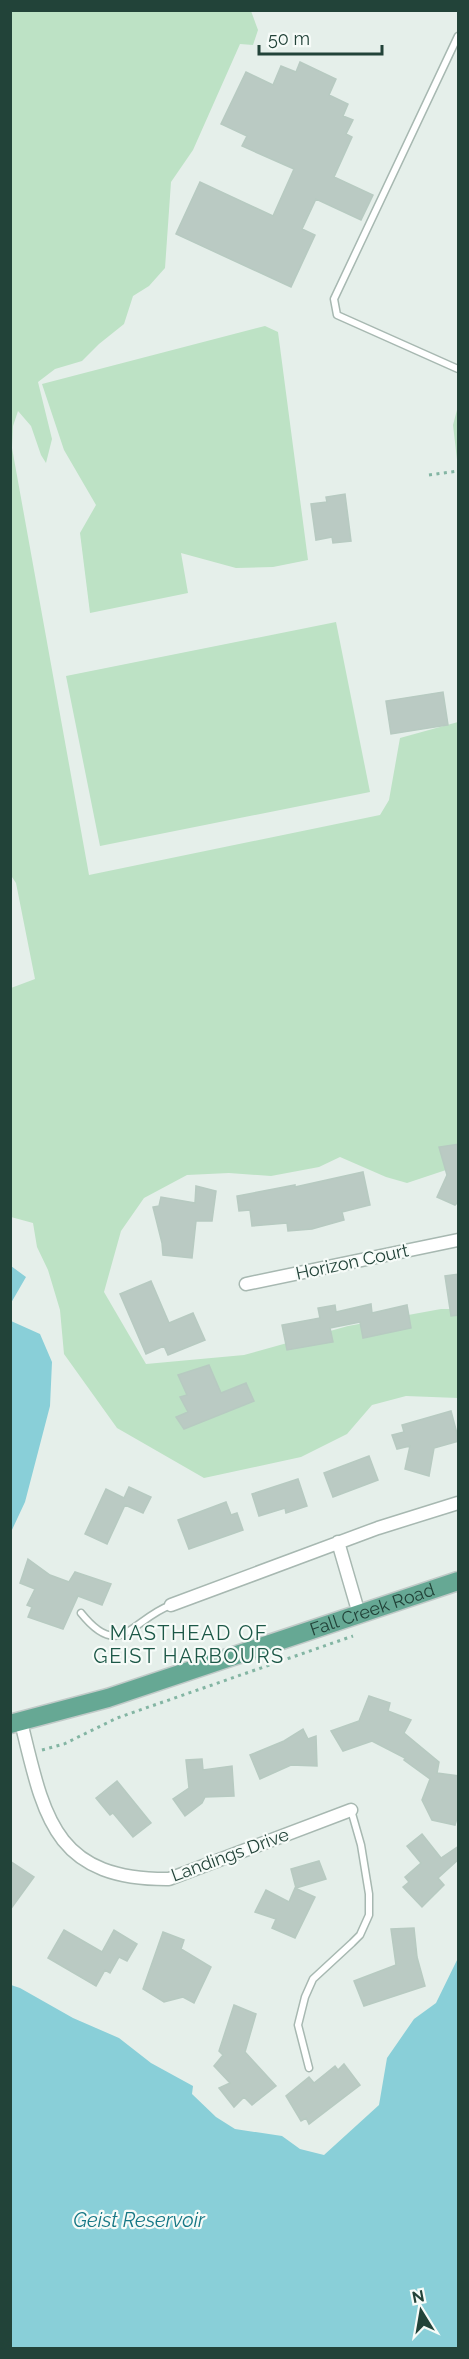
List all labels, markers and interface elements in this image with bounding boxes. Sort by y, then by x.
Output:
scale bar [259,18,382,56]
text: 50 m [268,28,310,49]
street label: Horizon Court [294,1239,410,1284]
street label: Fall Creek Road [307,1579,437,1640]
district label: MASTHEAD OF GEIST HARBOURS [93,1621,285,1668]
street label: Landings Drive [168,1823,292,1886]
water label: Geist Reservoir [73,2208,206,2232]
north arrow [391,2281,451,2341]
text: N [410,2286,426,2307]

